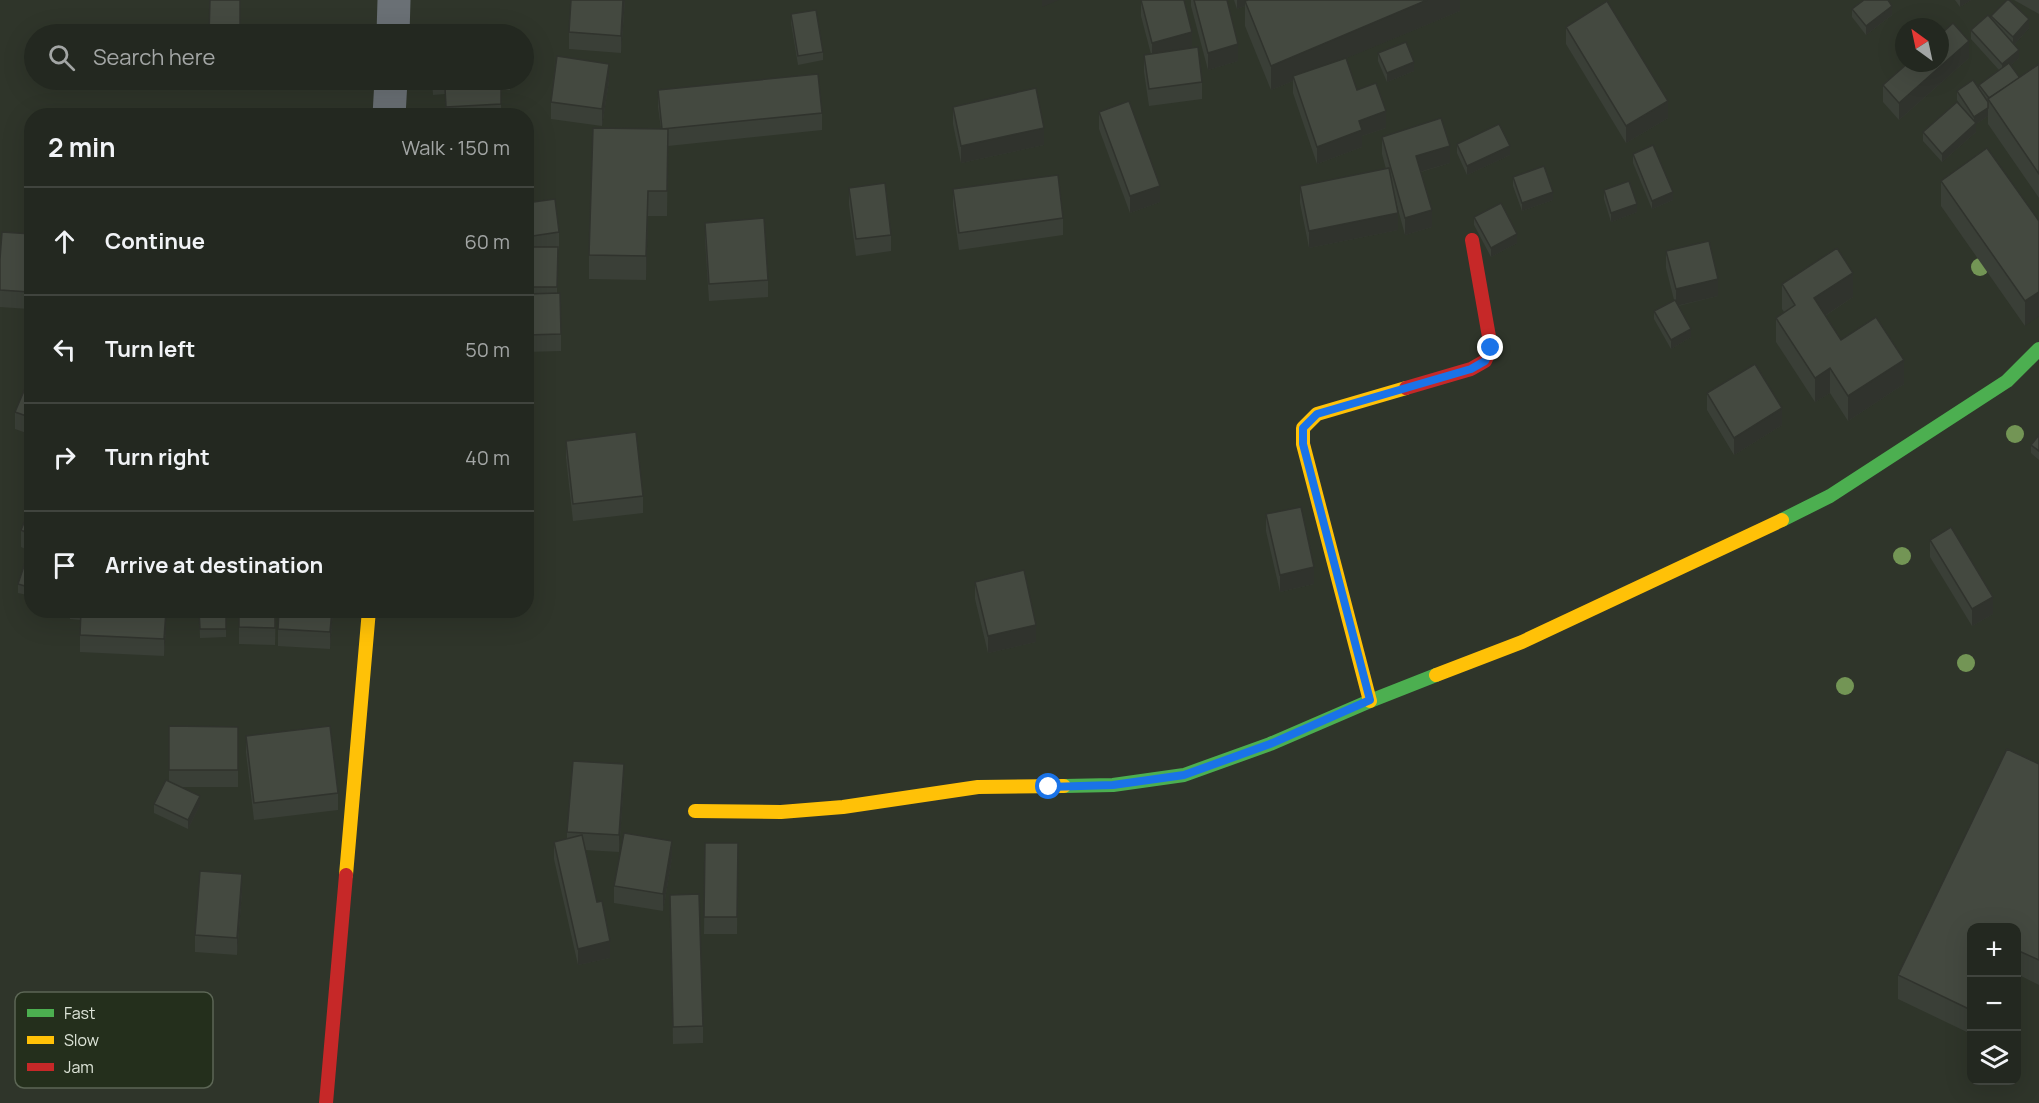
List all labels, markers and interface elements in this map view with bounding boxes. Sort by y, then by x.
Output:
north arrow [1895,18,1949,72]
search box [24,24,534,90]
icon: search [45,41,78,74]
text: Search here [93,42,215,72]
text: 2 min [48,129,116,165]
text: Walk · 150 m [401,134,510,161]
icon: ahead [48,225,81,258]
text: Continue [105,226,205,256]
text: 60 m [464,228,510,255]
icon: left [48,333,81,366]
text: Turn left [105,334,195,364]
route end [1477,334,1503,360]
text: 50 m [465,336,510,363]
icon: right [48,441,81,474]
text: Turn right [105,442,210,472]
text: 40 m [465,444,510,471]
icon: arrive [48,549,81,582]
text: Arrive at destination [105,550,323,580]
route start [1035,773,1061,799]
map controls [1967,923,2021,1085]
button: + [1967,923,2021,977]
button: − [1967,977,2021,1031]
legend [15,992,213,1088]
text: Fast [64,1002,95,1024]
text: Slow [64,1029,99,1051]
button: layers [1967,1031,2021,1085]
text: Jam [64,1056,94,1078]

